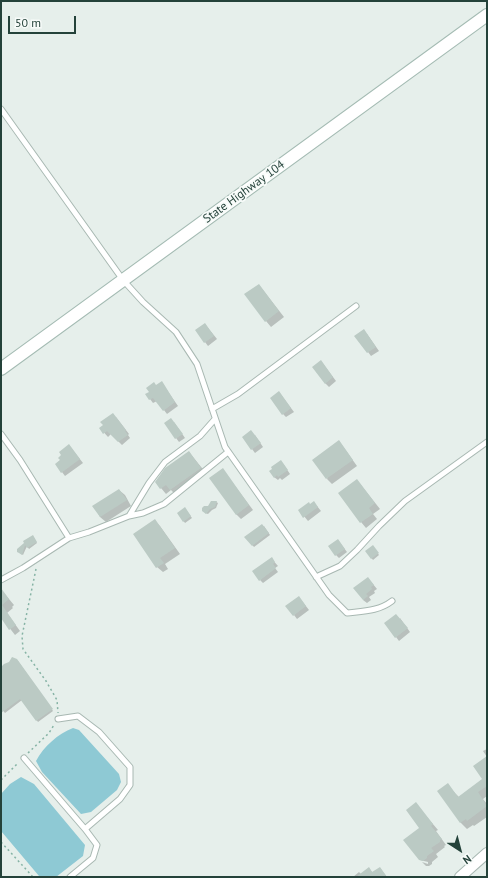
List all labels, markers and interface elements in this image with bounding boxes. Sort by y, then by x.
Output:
scale bar [10,8,78,34]
text: 50 m [15,15,41,30]
street label: State Highway 104 [200,158,288,226]
north arrow [440,830,480,870]
text: N [460,852,474,867]

